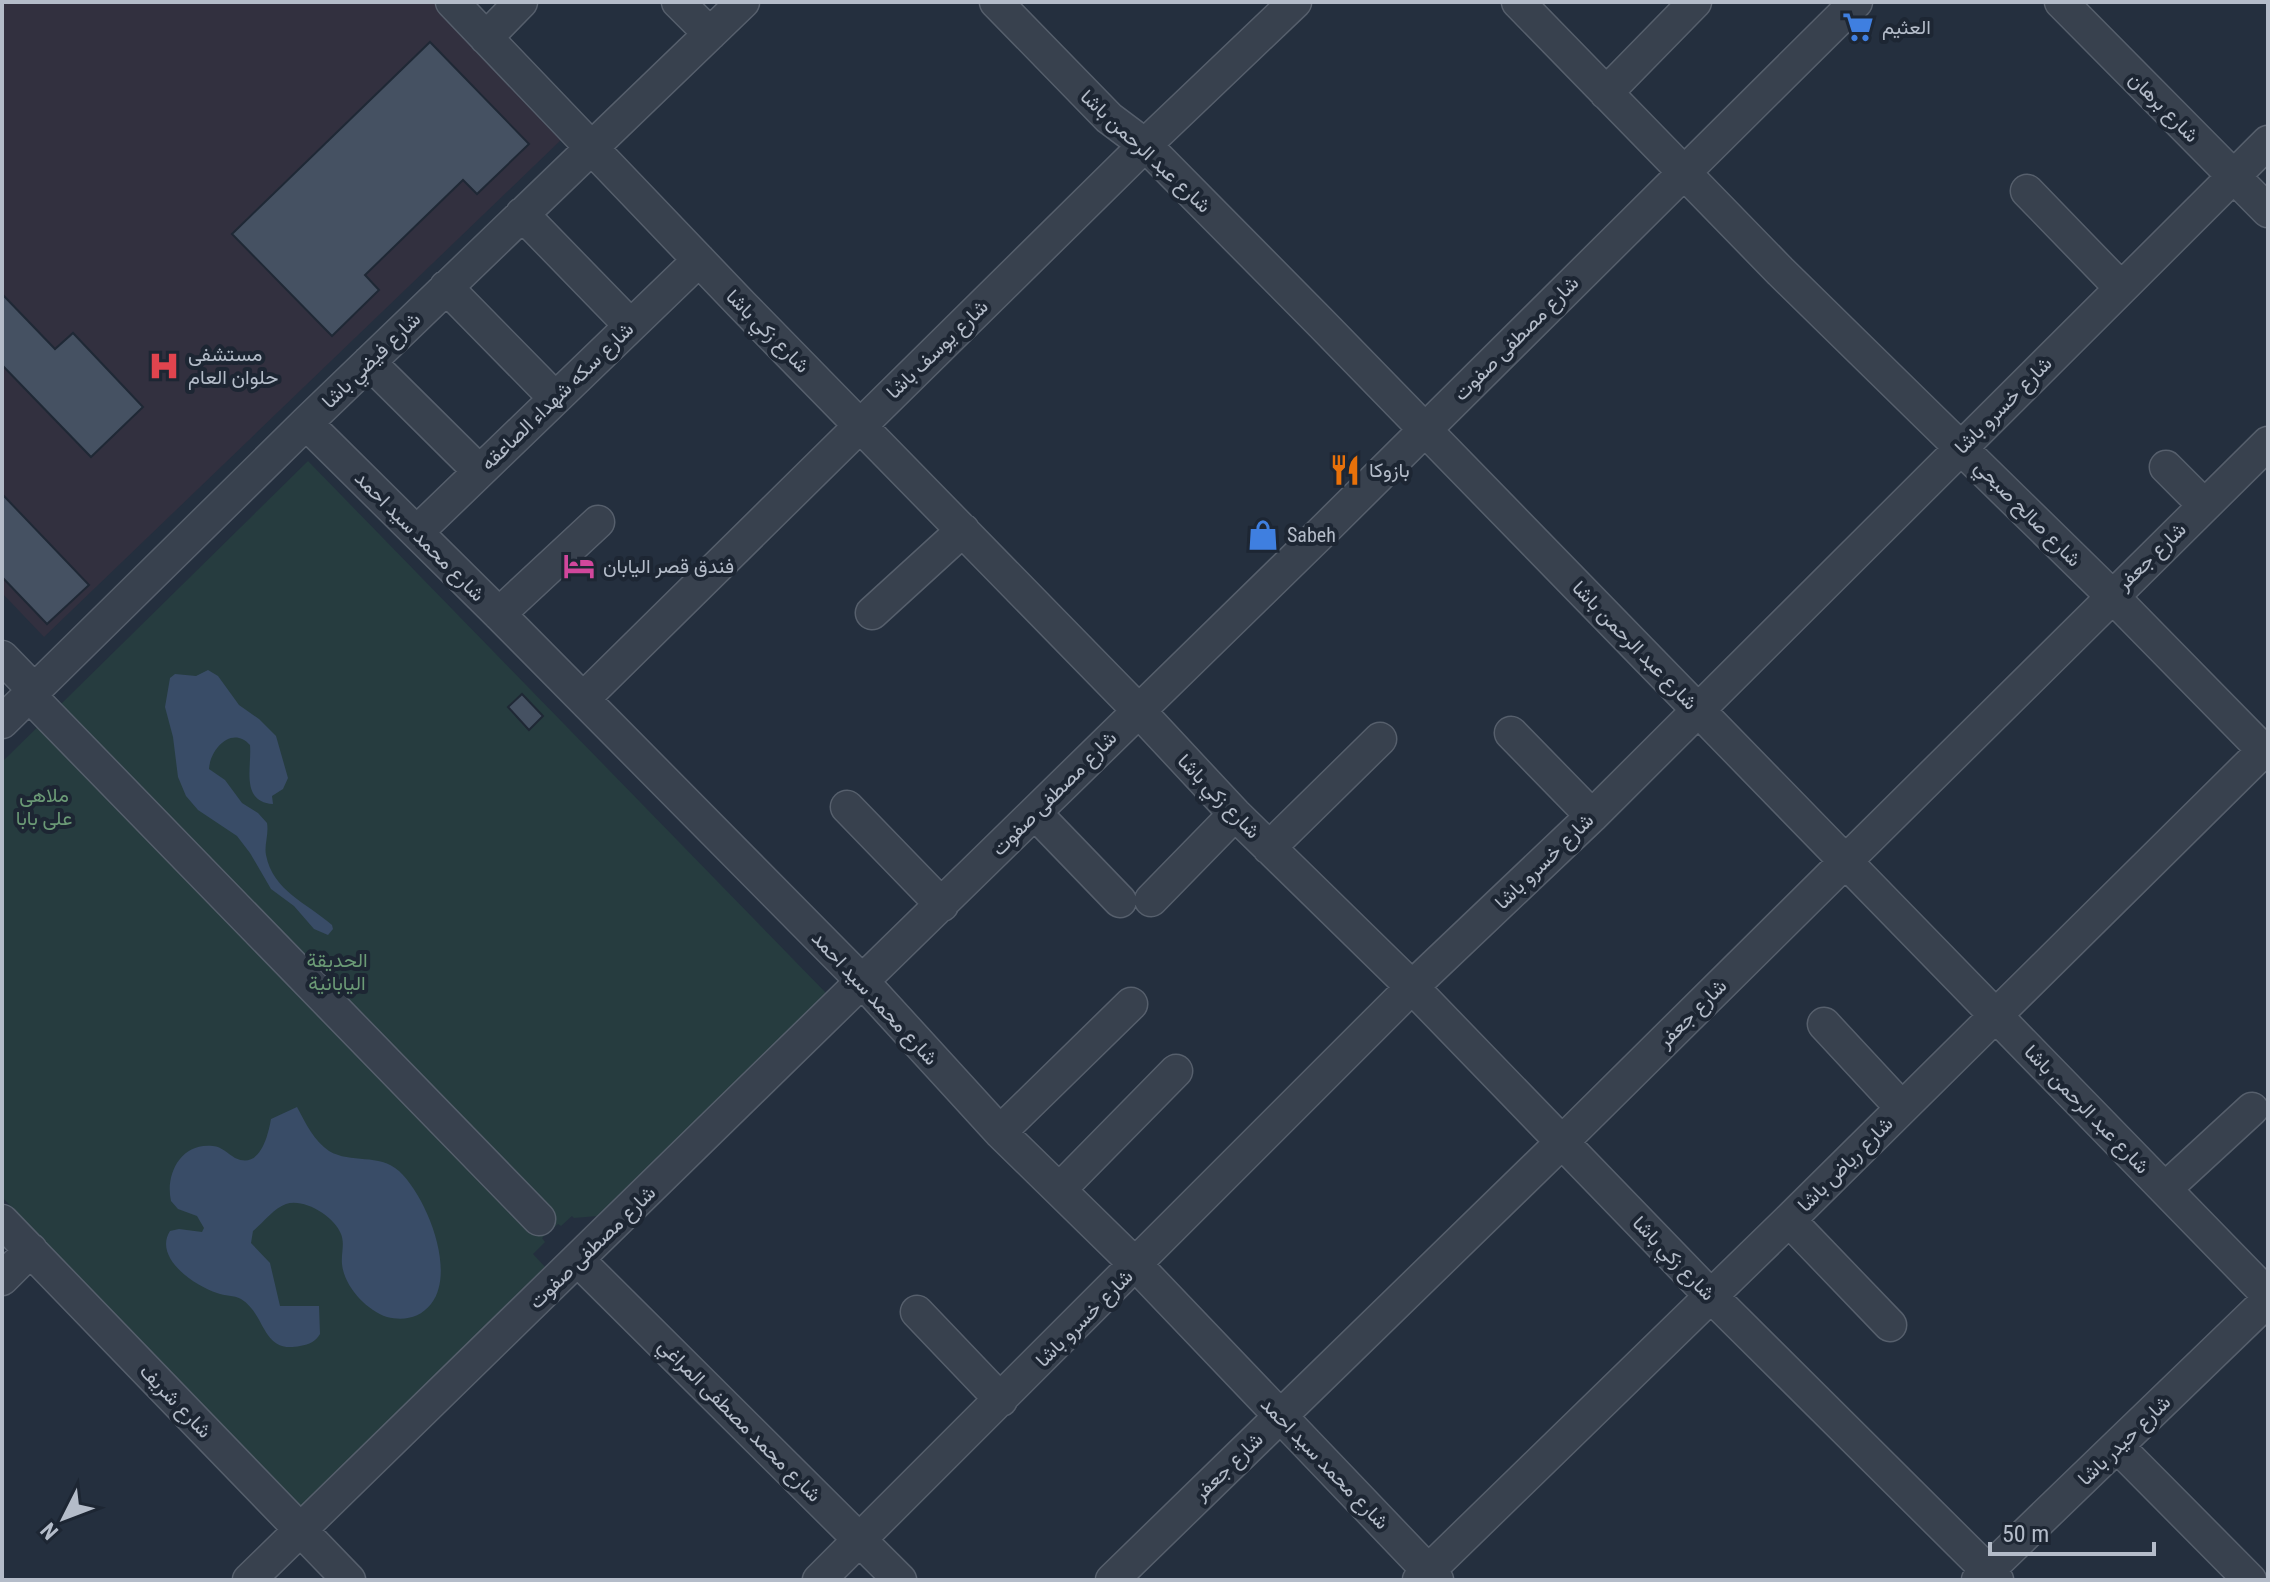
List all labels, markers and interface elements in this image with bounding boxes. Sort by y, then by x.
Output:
supermarket icon: العثيم [1841,10,1875,44]
place label: العثيم [1882,15,1931,40]
street label: شارع برهان [2122,67,2204,149]
street label: شارع عبد الرحمن باشا [1074,84,1216,219]
street label: شارع مصطفى صفوت [1449,271,1585,407]
street label: شارع زكي باشا [718,284,815,381]
street label: شارع يوسف باشا [881,294,994,405]
street label: شارع فيضي باشا [317,307,429,417]
street label: شارع سكه شهداء الصاعقه [476,317,640,477]
place label: مستشفى حلوان العام [188,342,278,390]
hospital icon: مستشفى حلوان العام [147,349,181,383]
street label: شارع خسرو باشا [1949,351,2058,460]
restaurant icon: بازوكا [1328,453,1362,487]
street label: شارع صالح صبحي [1966,455,2086,575]
place label: بازوكا [1369,458,1410,483]
street label: شارع محمد سيد احمد [349,466,490,607]
street label: شارع جعفر [2111,517,2192,597]
shop icon: Sabeh [1246,518,1280,552]
place label: Sabeh [1287,523,1336,547]
hotel icon: فندق قصر اليابان [562,549,596,583]
place label: فندق قصر اليابان [603,554,734,579]
street label: شارع عبد الرحمن باشا [1566,576,1703,716]
street label: شارع مصطفى صفوت [987,726,1123,862]
street label: شارع زكي باشا [1169,749,1265,847]
park label: ملاهى على بابا [16,783,72,830]
street label: شارع خسرو باشا [1490,808,1600,916]
street label: شارع محمد سيد احمد [805,926,943,1071]
park label: الحديقة اليابانية [306,948,368,995]
street label: شارع جعفر [1652,974,1733,1054]
street label: شارع عبد الرحمن باشا [2018,1040,2155,1180]
street label: شارع رياض باشا [1792,1111,1899,1218]
street label: شارع مصطفى صفوت [524,1180,662,1315]
street label: شارع زكي باشا [1624,1211,1720,1309]
street label: شارع خسرو باشا [1030,1264,1139,1373]
street label: شارع محمد مصطفى المراغي [650,1333,827,1510]
street label: شارع شريف [134,1359,217,1444]
street label: شارع حيدر باشا [2073,1390,2177,1492]
street label: شارع محمد سيد احمد [1254,1392,1394,1535]
street label: شارع جعفر [1188,1427,1269,1507]
north arrow [24,1478,104,1558]
scale bar [1990,1506,2154,1556]
text: N [36,1518,63,1544]
text: 50 m [2002,1520,2049,1548]

